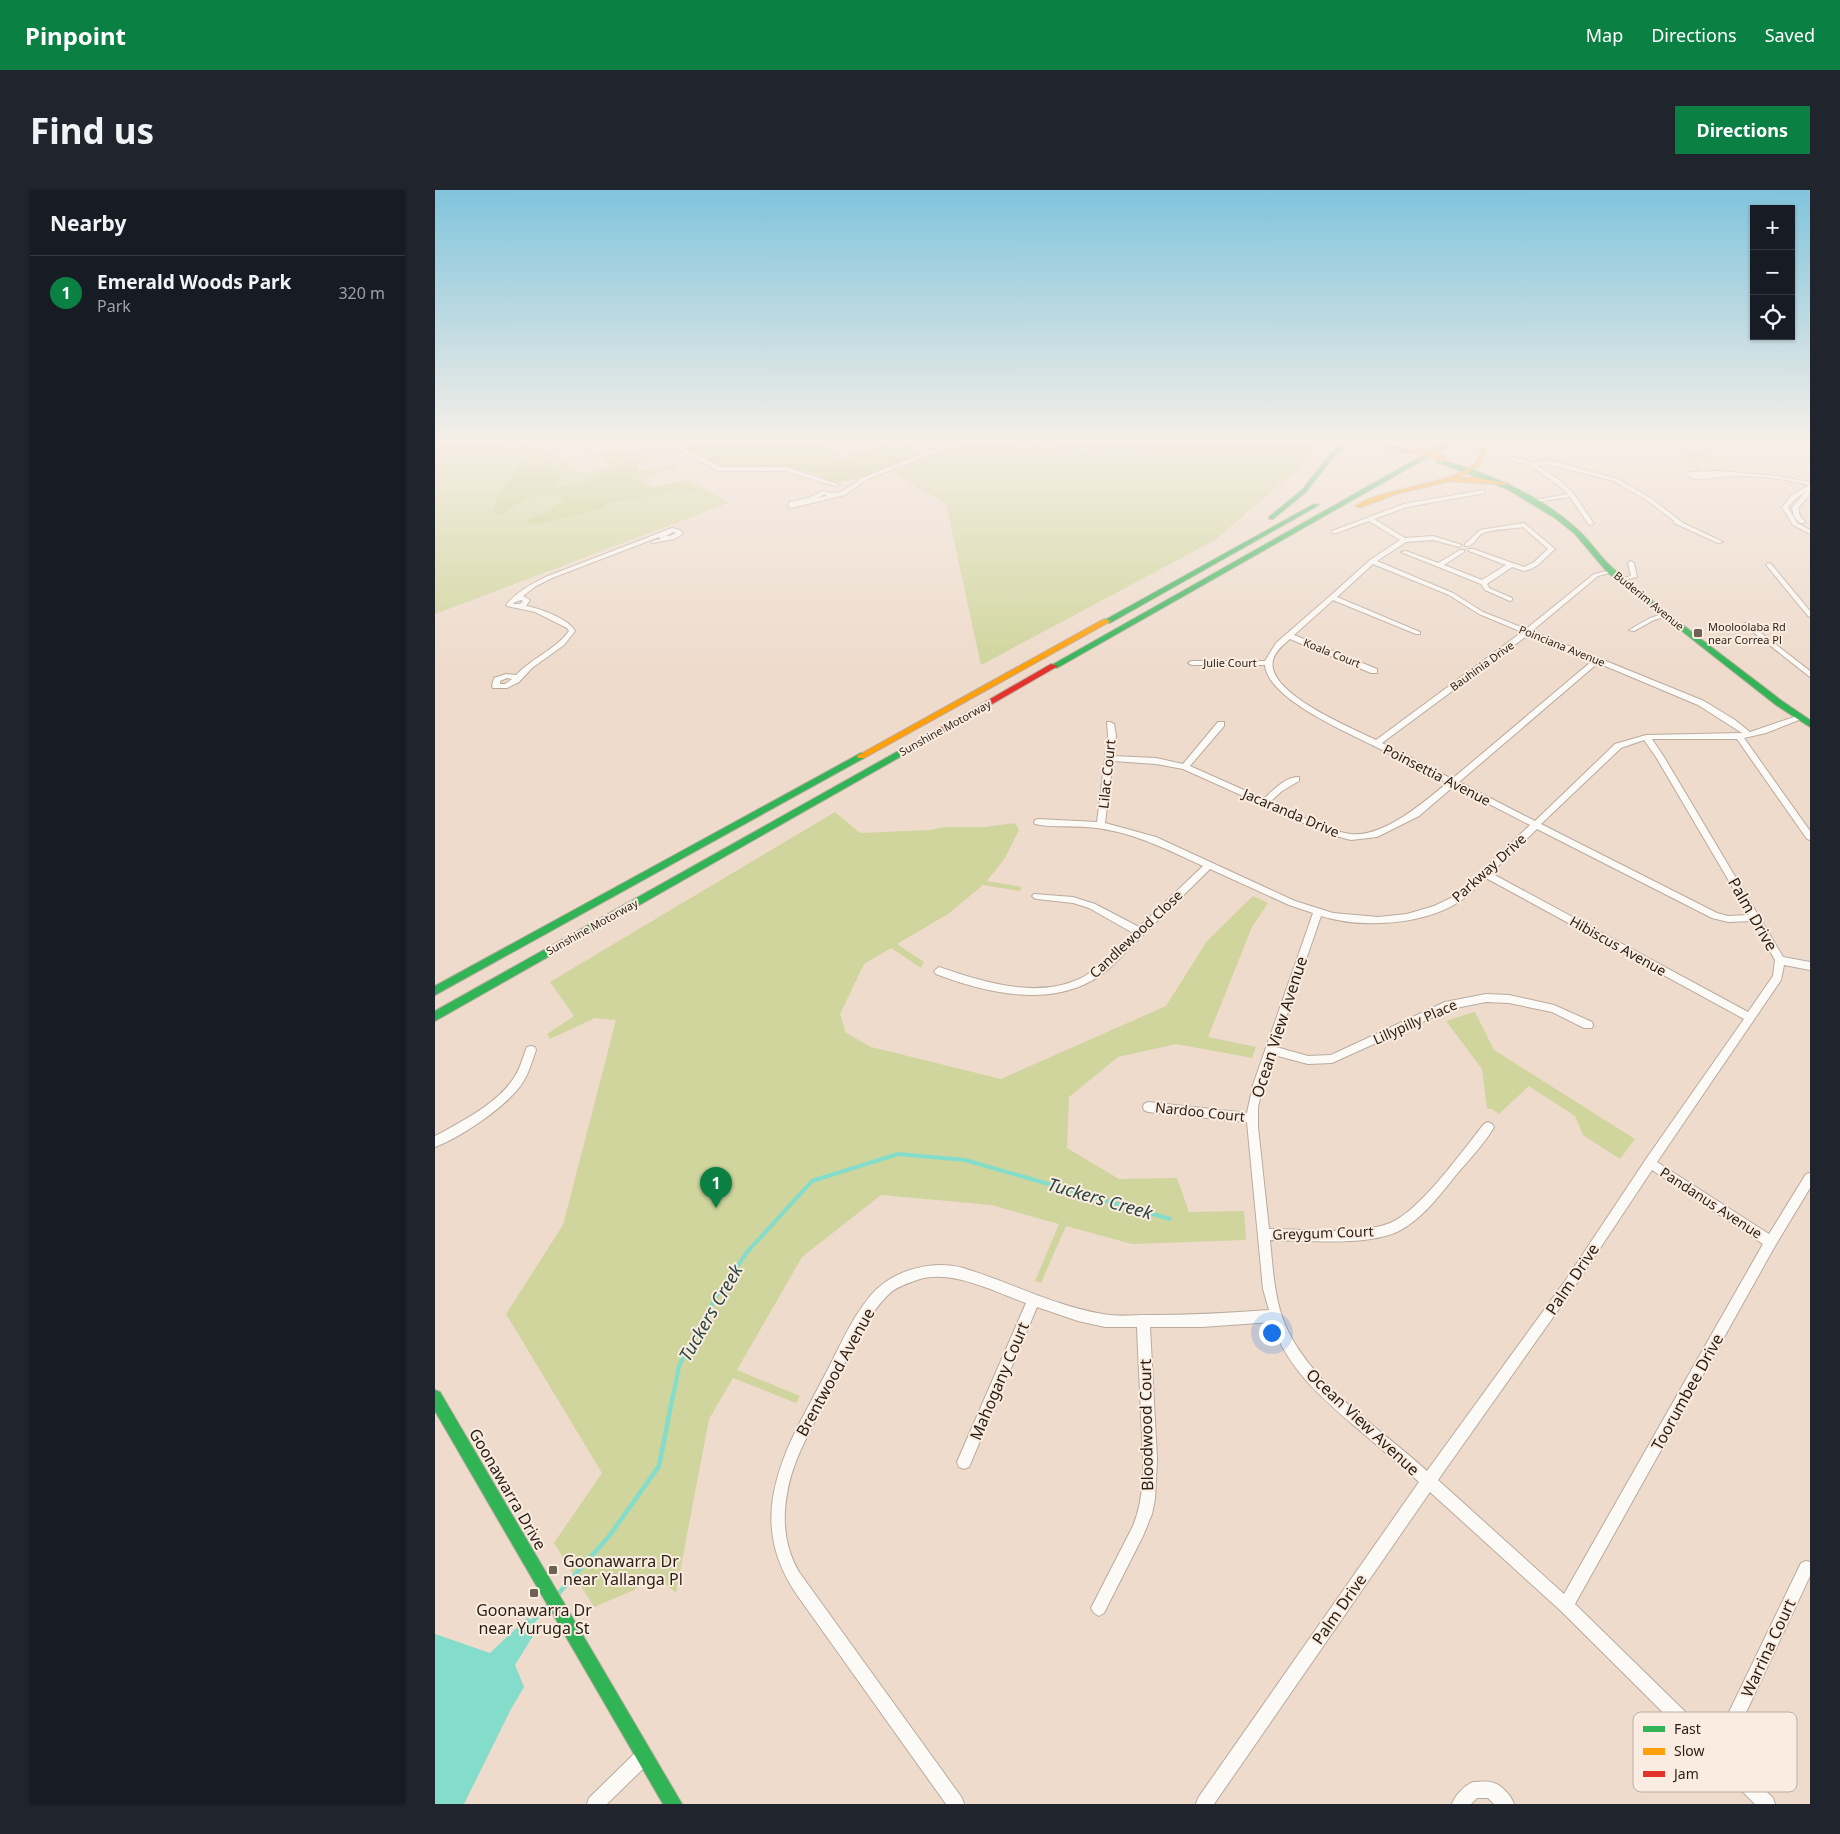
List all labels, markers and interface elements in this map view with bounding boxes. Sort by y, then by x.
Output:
text: Pinpoint [25,19,126,52]
text: Map [1586,23,1623,47]
text: Directions [1651,23,1737,47]
text: Saved [1765,23,1815,47]
button: Directions [1675,106,1810,154]
text: Find us [30,107,154,154]
map controls [1750,205,1795,340]
button: + [1750,205,1795,250]
text: Nearby [50,209,126,237]
button: − [1750,250,1795,295]
text: Emerald Woods Park [97,269,291,295]
text: 1 [61,282,71,304]
text: 320 m [338,282,385,304]
text: Park [97,295,131,317]
button: locate [1750,295,1795,340]
street label: Buderim Avenue [1611,568,1687,634]
place label: Mooloolaba Rd near Correa Pl [1708,619,1786,647]
street label: Poinciana Avenue [1517,621,1608,670]
marker: Mooloolaba Rd near Correa Pl [1692,627,1704,639]
street label: Koala Court [1301,634,1363,671]
street label: Bauhinia Drive [1447,637,1517,694]
street label: Julie Court [1202,655,1257,670]
street label: Sunshine Motorway [896,696,994,759]
street label: Lilac Court [1093,738,1120,810]
street label: Poinsettia Avenue [1380,739,1494,810]
street label: Jacaranda Drive [1238,783,1342,841]
street label: Parkway Drive [1447,829,1530,906]
street label: Palm Drive [1723,873,1783,955]
street label: Candlewood Close [1085,885,1186,982]
street label: Sunshine Motorway [543,895,641,958]
street label: Hibiscus Avenue [1566,911,1670,980]
street label: Ocean View Avenue [1246,953,1312,1101]
street label: Lillypilly Place [1370,995,1460,1049]
street label: Nardoo Court [1154,1097,1246,1126]
street label: Pandanus Avenue [1657,1162,1766,1243]
pin: 1 [700,1167,732,1208]
water label: Tuckers Creek [1045,1172,1157,1225]
street label: Greygum Court [1272,1221,1374,1244]
street label: Palm Drive [1540,1239,1604,1319]
water label: Tuckers Creek [673,1259,748,1365]
street label: Brentwood Avenue [791,1304,879,1440]
street label: Mahogany Court [964,1318,1034,1443]
your location [1259,1320,1285,1346]
street label: Toorumbee Drive [1646,1330,1728,1454]
street label: Bloodwood Court [1134,1359,1158,1491]
street label: Ocean View Avenue [1302,1364,1424,1480]
street label: Goonawarra Drive [464,1424,552,1554]
place label: Goonawarra Dr near Yallanga Pl [563,1550,683,1590]
marker: Goonawarra Dr near Yallanga Pl [547,1564,559,1576]
street label: Palm Drive [1307,1569,1371,1649]
marker: Goonawarra Dr near Yuruga St [528,1587,540,1599]
street label: Warrina Court [1736,1595,1800,1701]
place label: Goonawarra Dr near Yuruga St [476,1599,592,1639]
legend [1633,1712,1797,1792]
text: Fast [1674,1719,1701,1738]
text: Slow [1674,1741,1705,1760]
text: Jam [1672,1764,1699,1783]

